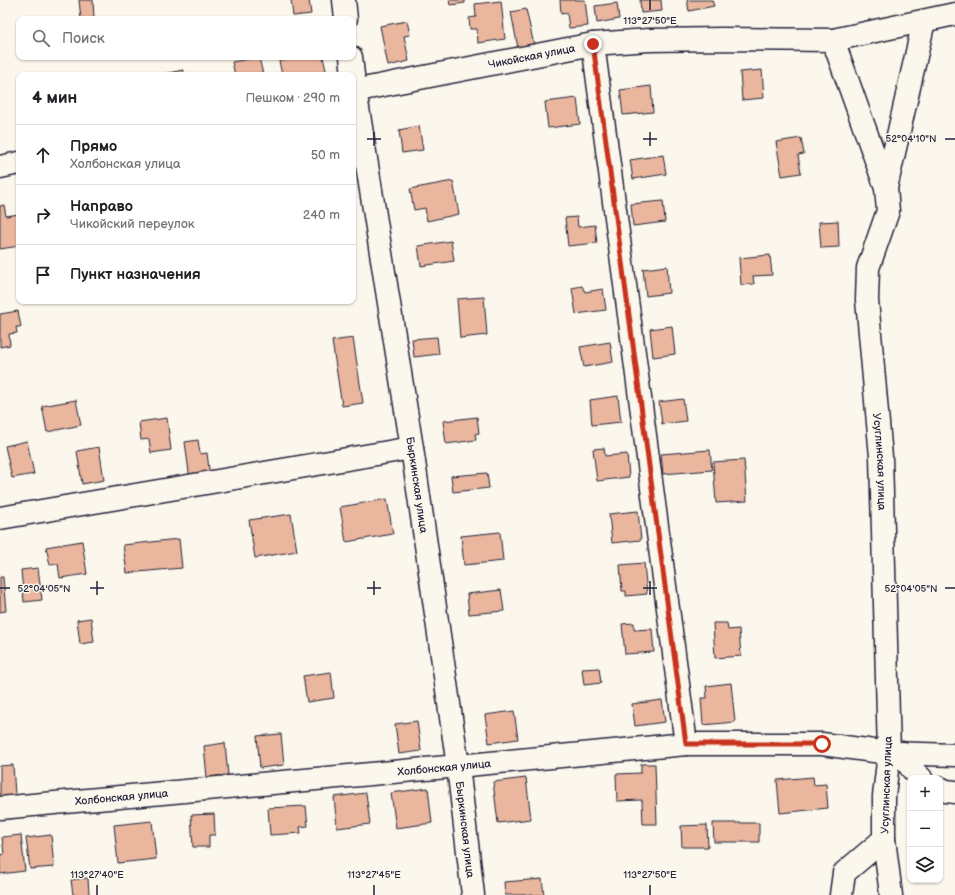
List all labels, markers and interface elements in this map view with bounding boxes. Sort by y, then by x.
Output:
text: 113°27'50"E [623,15,677,27]
search box [16,16,356,60]
icon: search [30,27,52,49]
text: Поиск [62,29,105,48]
route end [584,35,602,53]
street label: Чикойская улица [487,42,577,71]
text: 4 мин [32,88,77,108]
text: Пешком · 290 m [245,90,340,106]
text: 52°04'10"N [885,133,937,145]
text: Прямо [70,137,117,156]
icon: ahead [32,144,54,166]
text: 50 m [311,147,340,163]
text: Холбонская улица [70,156,181,172]
text: Направо [70,197,133,216]
icon: right [32,204,54,226]
text: 240 m [303,207,340,223]
text: Чикойский переулок [70,216,195,232]
icon: arrive [32,264,54,286]
text: Пункт назначения [70,265,201,284]
street label: Усуглинская улица [870,412,888,511]
street label: Быркинская улица [403,436,430,535]
text: 52°04'05"N [18,583,71,595]
text: 52°04'05"N [885,583,938,595]
route start [813,735,831,753]
street label: Усуглинская улица [878,736,895,834]
street label: Холбонская улица [397,757,492,779]
map controls [907,775,943,883]
button: + [907,775,943,811]
street label: Быркинская улица [453,781,477,879]
street label: Холбонская улица [74,787,169,808]
button: − [907,811,943,847]
button: layers [907,847,943,883]
text: 113°27'40"E [70,869,124,881]
text: 113°27'45"E [347,869,401,881]
text: 113°27'50"E [623,869,677,881]

